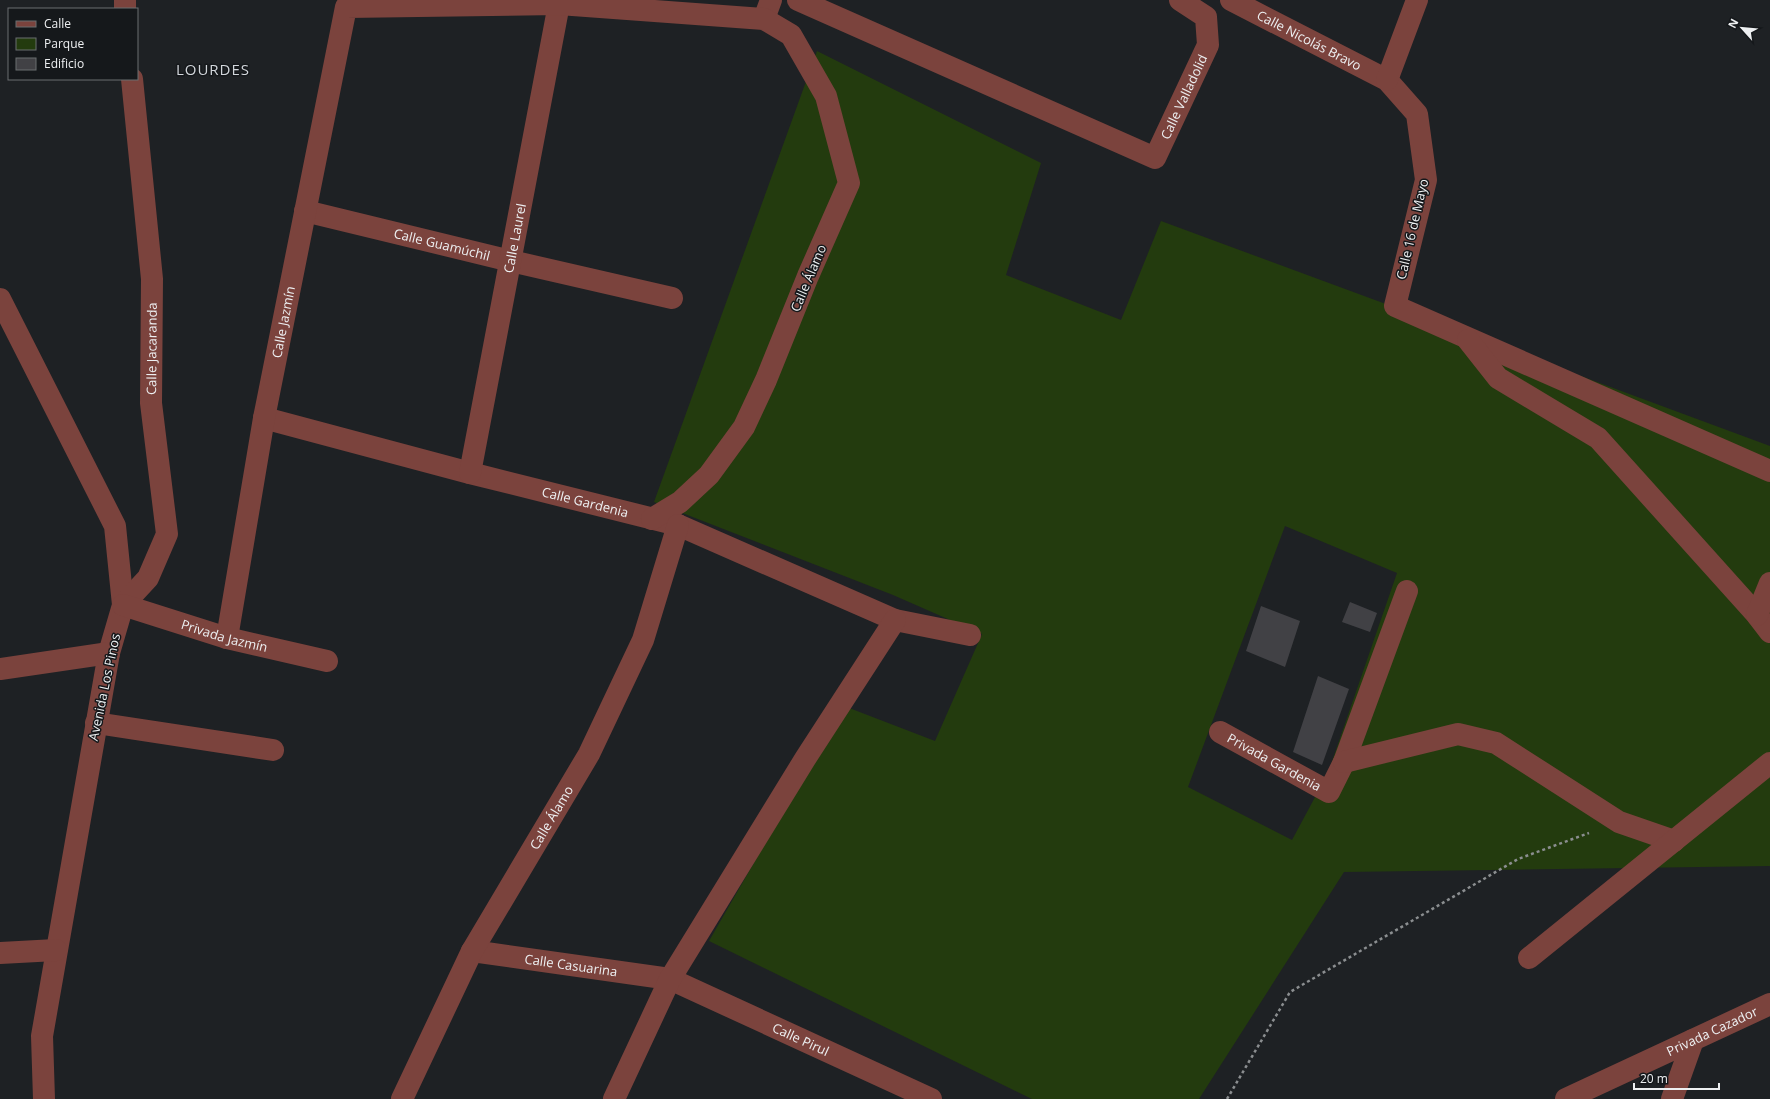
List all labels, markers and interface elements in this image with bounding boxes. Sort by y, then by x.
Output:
street label: Calle Nicolás Bravo [1254,6,1365,75]
legend [8,8,138,80]
north arrow [1722,8,1762,48]
text: Calle [44,15,71,32]
text: N [1724,16,1741,31]
text: Parque [44,35,84,52]
street label: Calle Valladolid [1156,51,1211,142]
text: Edificio [44,55,84,72]
district label: LOURDES [176,59,250,79]
street label: Calle 16 de Mayo [1392,177,1432,281]
street label: Calle Laurel [499,202,530,275]
street label: Calle Guamúchil [392,224,492,265]
street label: Calle Álamo [786,242,830,314]
street label: Calle Jazmín [267,284,299,359]
street label: Calle Jacaranda [142,302,161,395]
street label: Calle Gardenia [540,482,630,521]
street label: Privada Jazmín [179,615,269,656]
street label: Avenida Los Pinos [84,632,124,742]
street label: Privada Gardenia [1224,729,1324,795]
street label: Calle Álamo [525,782,577,853]
street label: Calle Casuarina [523,950,619,980]
street label: Privada Cazador [1663,1002,1761,1060]
street label: Calle Pirul [770,1018,832,1060]
scale bar [1634,1065,1719,1091]
text: 20 m [1640,1070,1668,1087]

